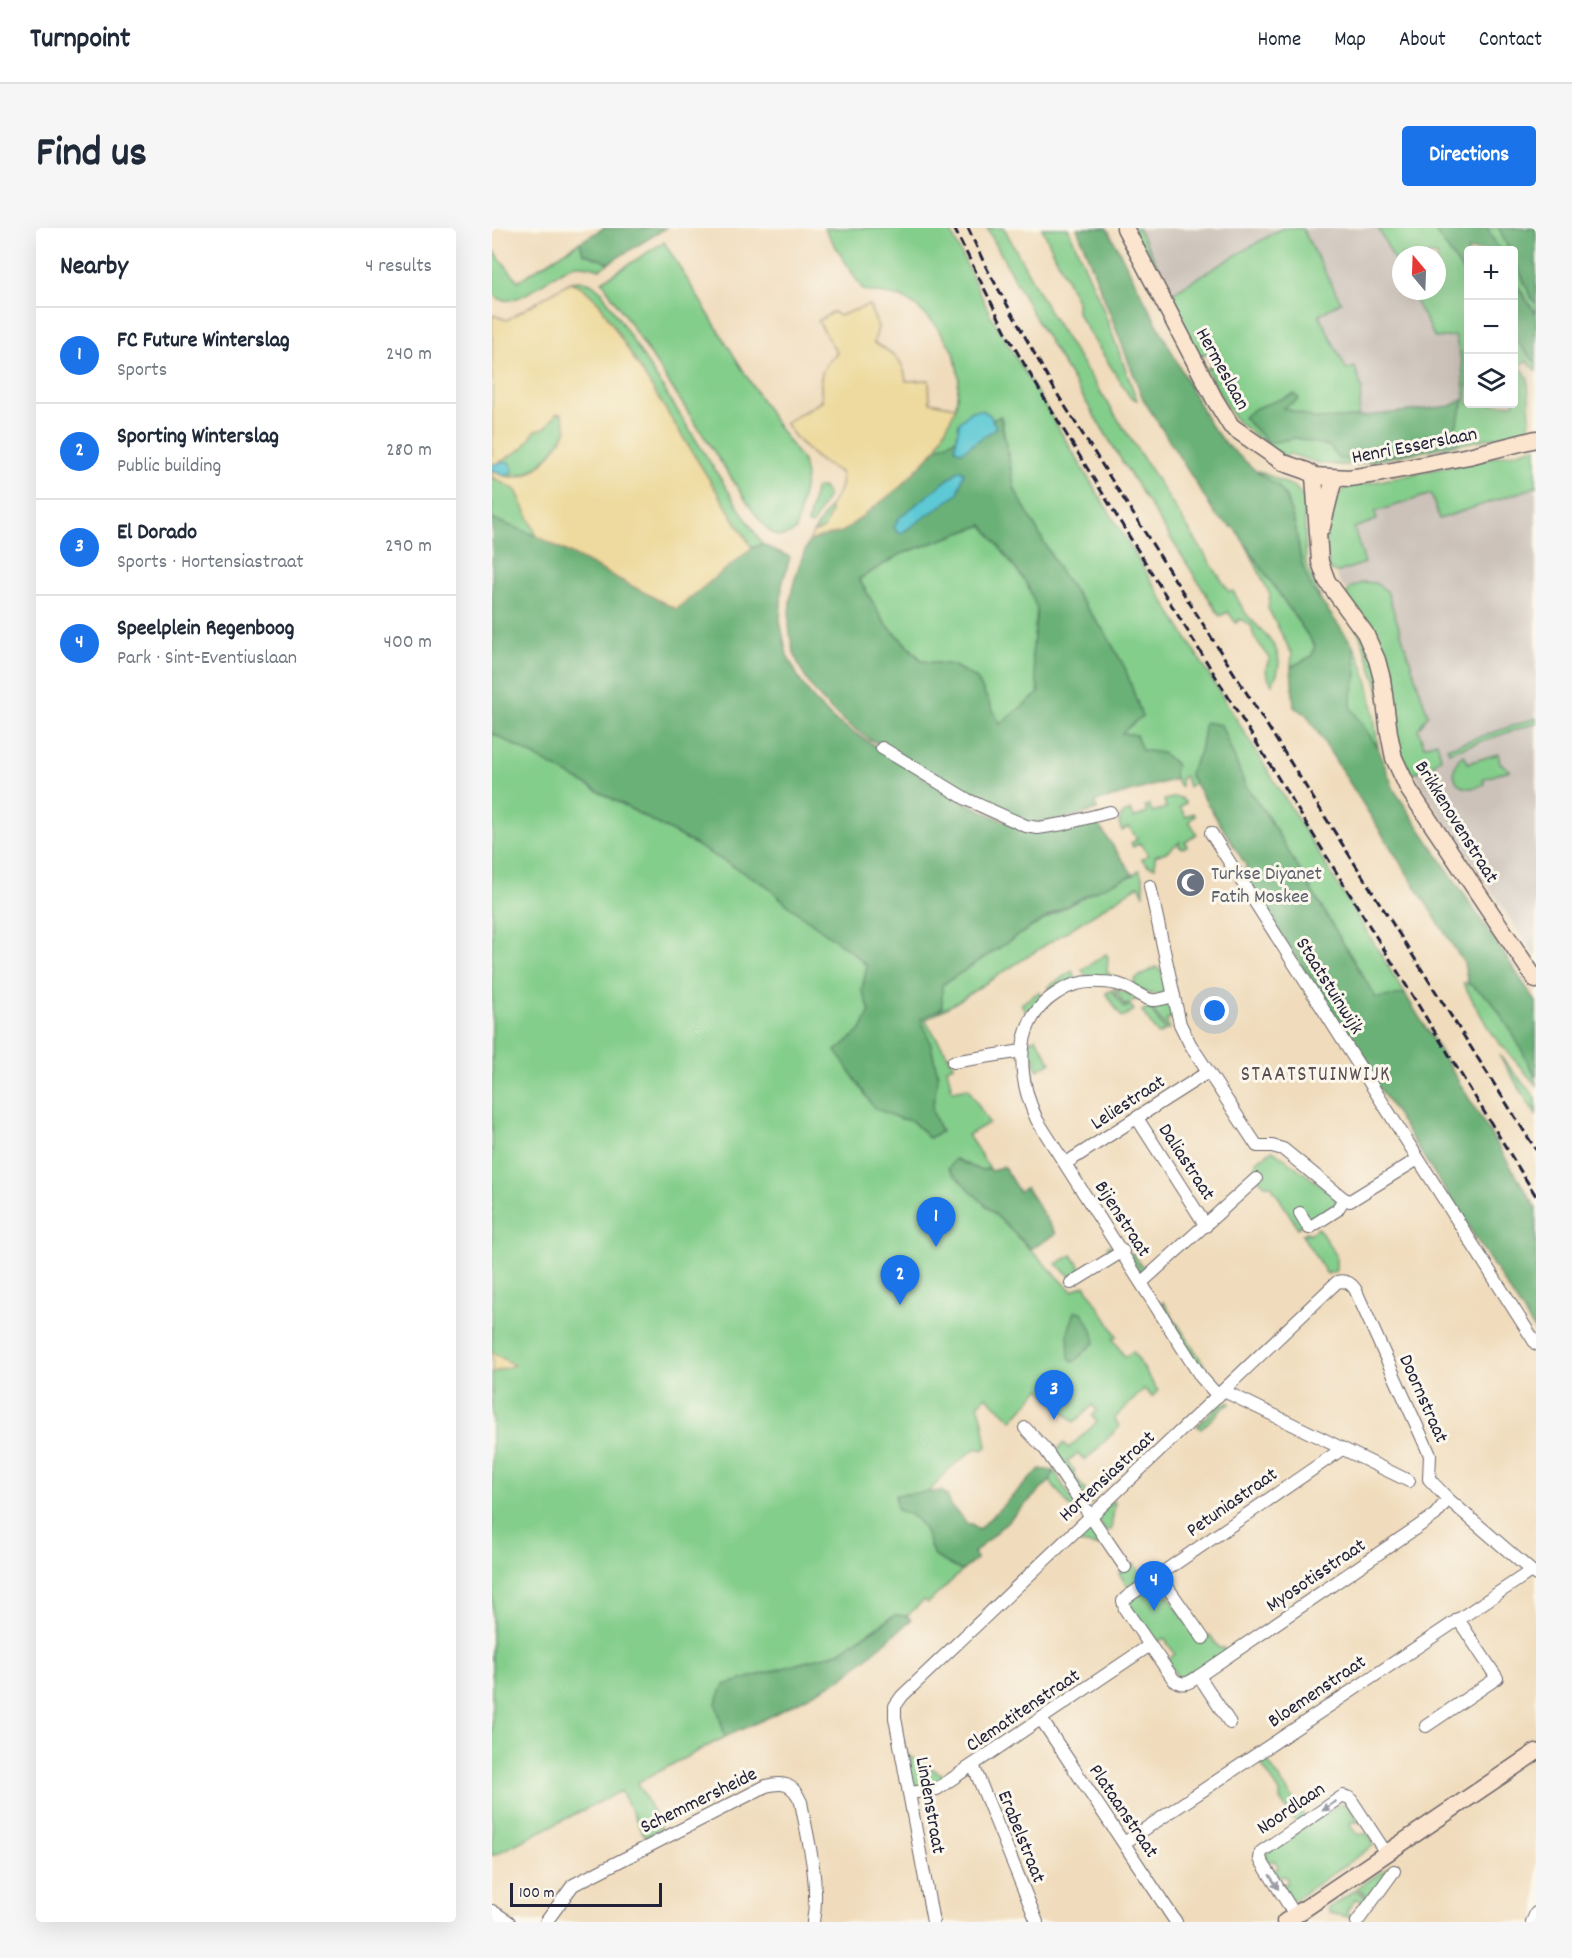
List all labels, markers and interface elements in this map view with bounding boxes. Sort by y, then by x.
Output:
text: Turnpoint [30,21,130,61]
text: Home [1257,26,1301,56]
text: Map [1334,26,1366,56]
text: About [1399,26,1446,56]
text: Contact [1479,26,1542,56]
text: Find us [36,126,147,186]
button: Directions [1402,126,1536,186]
north arrow [1392,246,1446,300]
map controls [1464,246,1518,408]
button: + [1464,246,1518,300]
text: Nearby [60,249,128,286]
text: 4 results [365,253,432,281]
button: − [1464,300,1518,354]
street label: Hermeslaan [1187,323,1255,416]
text: FC Future Winterslag [117,326,290,357]
text: 1 [77,341,82,369]
text: 240 m [386,341,432,369]
button: layers [1464,354,1518,408]
text: Sports [117,357,167,385]
street label: Henri Esserslaan [1349,421,1480,473]
text: Sporting Winterslag [117,422,279,453]
text: 2 [75,437,84,465]
text: 280 m [386,437,432,465]
text: Public building [117,453,221,481]
text: El Dorado [117,518,197,549]
text: 3 [75,533,84,561]
text: 290 m [385,533,432,561]
text: Sports · Hortensiastraat [117,549,304,577]
text: Speelplein Regenboog [117,614,294,645]
text: 4 [75,629,84,657]
text: 400 m [384,629,432,657]
text: Park · Sint-Eventiuslaan [117,645,297,673]
street label: Brikkenovenstraat [1407,756,1504,889]
place label: Turkse Diyanet Fatih Moskee [1211,861,1322,912]
mosque icon: Turkse Diyanet Fatih Moskee [1174,867,1206,899]
street label: Staatstuinwijk [1288,933,1369,1040]
your location [1200,996,1229,1025]
district label: STAATSTUINWIJK [1241,1061,1391,1091]
street label: Leliestraat [1086,1069,1171,1138]
street label: Daliastraat [1150,1119,1221,1207]
street label: Bijenstraat [1086,1176,1157,1263]
pin: 1 [916,1198,956,1247]
pin: 2 [880,1256,920,1305]
street label: Doornstraat [1390,1351,1454,1448]
pin: 3 [1034,1370,1074,1420]
street label: Hortensiastraat [1054,1425,1163,1529]
street label: Petuniastraat [1181,1462,1284,1545]
street label: Myosotisstraat [1261,1533,1372,1620]
pin: 4 [1134,1562,1174,1611]
street label: Bloemenstraat [1263,1649,1372,1736]
street label: Clematitenstraat [961,1663,1086,1760]
street label: Lindenstraat [907,1755,951,1856]
street label: Plataanstraat [1081,1759,1164,1864]
street label: Schemmersheide [636,1761,763,1842]
street label: Noordlaan [1252,1776,1332,1843]
street label: Erabelstraat [989,1787,1051,1888]
one-way arrow [1321,1800,1337,1812]
one-way arrow [1269,1874,1280,1890]
scale bar [510,1880,662,1908]
text: 100 m [519,1882,555,1905]

